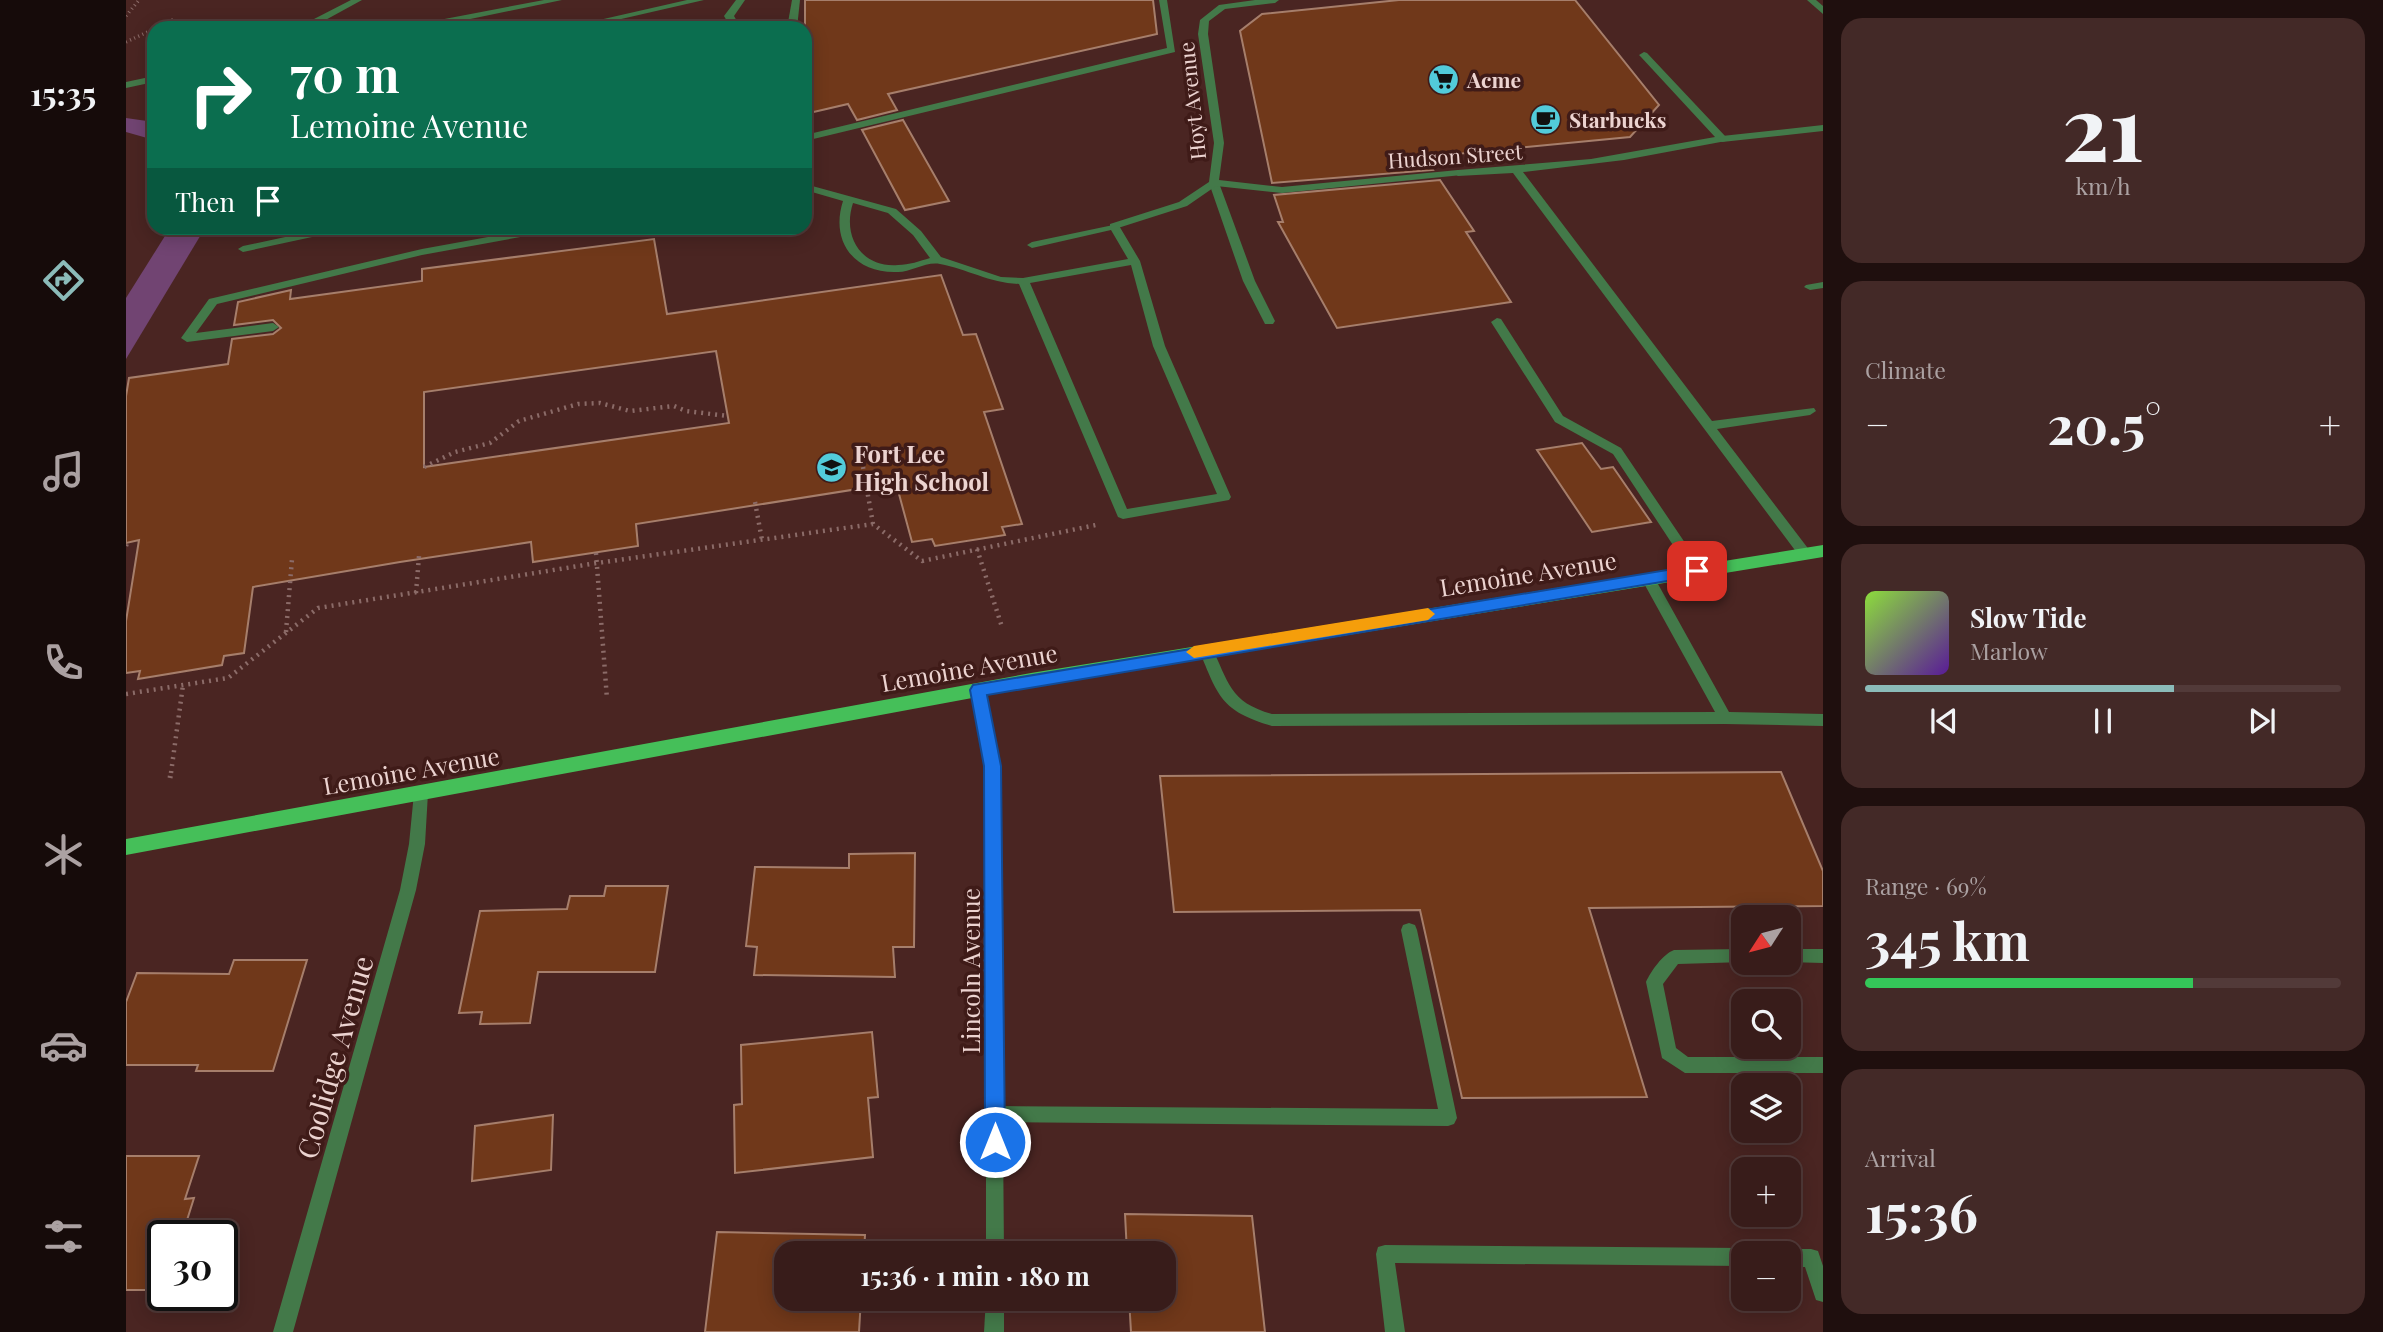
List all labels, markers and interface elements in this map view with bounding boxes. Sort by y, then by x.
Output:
text: 70 m [290,40,400,105]
street label: Hoyt Avenue [1171,41,1211,161]
icon: right [175,49,266,140]
supermarket icon: Acme [1427,62,1461,96]
text: 21 [2062,64,2144,185]
place label: Acme [1466,65,1521,93]
text: 15:35 [30,71,96,114]
cafe icon: Starbucks [1529,102,1563,136]
text: Lemoine Avenue [290,103,528,146]
place label: Starbucks [1569,105,1666,133]
street label: Hudson Street [1387,136,1524,174]
text: km/h [2075,170,2131,201]
icon: arrive [249,182,287,220]
text: Then [175,184,235,219]
icon: directions [39,256,88,305]
text: Climate [1865,354,1946,385]
text: 20.5° [2047,389,2161,458]
text: − [1865,398,1890,449]
text: + [2319,398,2341,449]
place label: Fort Lee High School [854,437,990,497]
icon: music [39,447,88,496]
school or university icon: Fort Lee High School [814,450,848,484]
pin [1667,541,1727,601]
street label: Lemoine Avenue [1437,543,1619,603]
icon: arrive [1678,552,1716,590]
text: Slow Tide [1970,600,2087,635]
text: Marlow [1970,635,2048,666]
street label: Lemoine Avenue [878,636,1060,698]
icon: phone [39,638,88,687]
icon: previous [1925,702,1963,740]
icon: pause [2084,702,2122,740]
icon: next [2243,702,2281,740]
street label: Lemoine Avenue [320,739,502,801]
icon: climate [39,830,88,879]
text: Range · 69% [1865,870,1987,901]
street label: Lincoln Avenue [954,888,986,1054]
north arrow [1731,905,1801,975]
map controls [1731,905,1801,1311]
text: 345 km [1865,905,2030,974]
street label: Coolidge Avenue [287,951,381,1163]
button: search [1731,989,1801,1059]
icon: car [39,1021,88,1070]
button: layers [1731,1073,1801,1143]
position arrow [958,1105,1032,1179]
text: Arrival [1865,1142,1936,1173]
button: + [1731,1157,1801,1227]
text: 15:36 [1865,1177,1978,1246]
icon: filters [39,1212,88,1261]
speed limit sign: 30 [147,1220,238,1311]
button: − [1731,1241,1801,1311]
text: 15:36 · 1 min · 180 m [860,1258,1090,1293]

